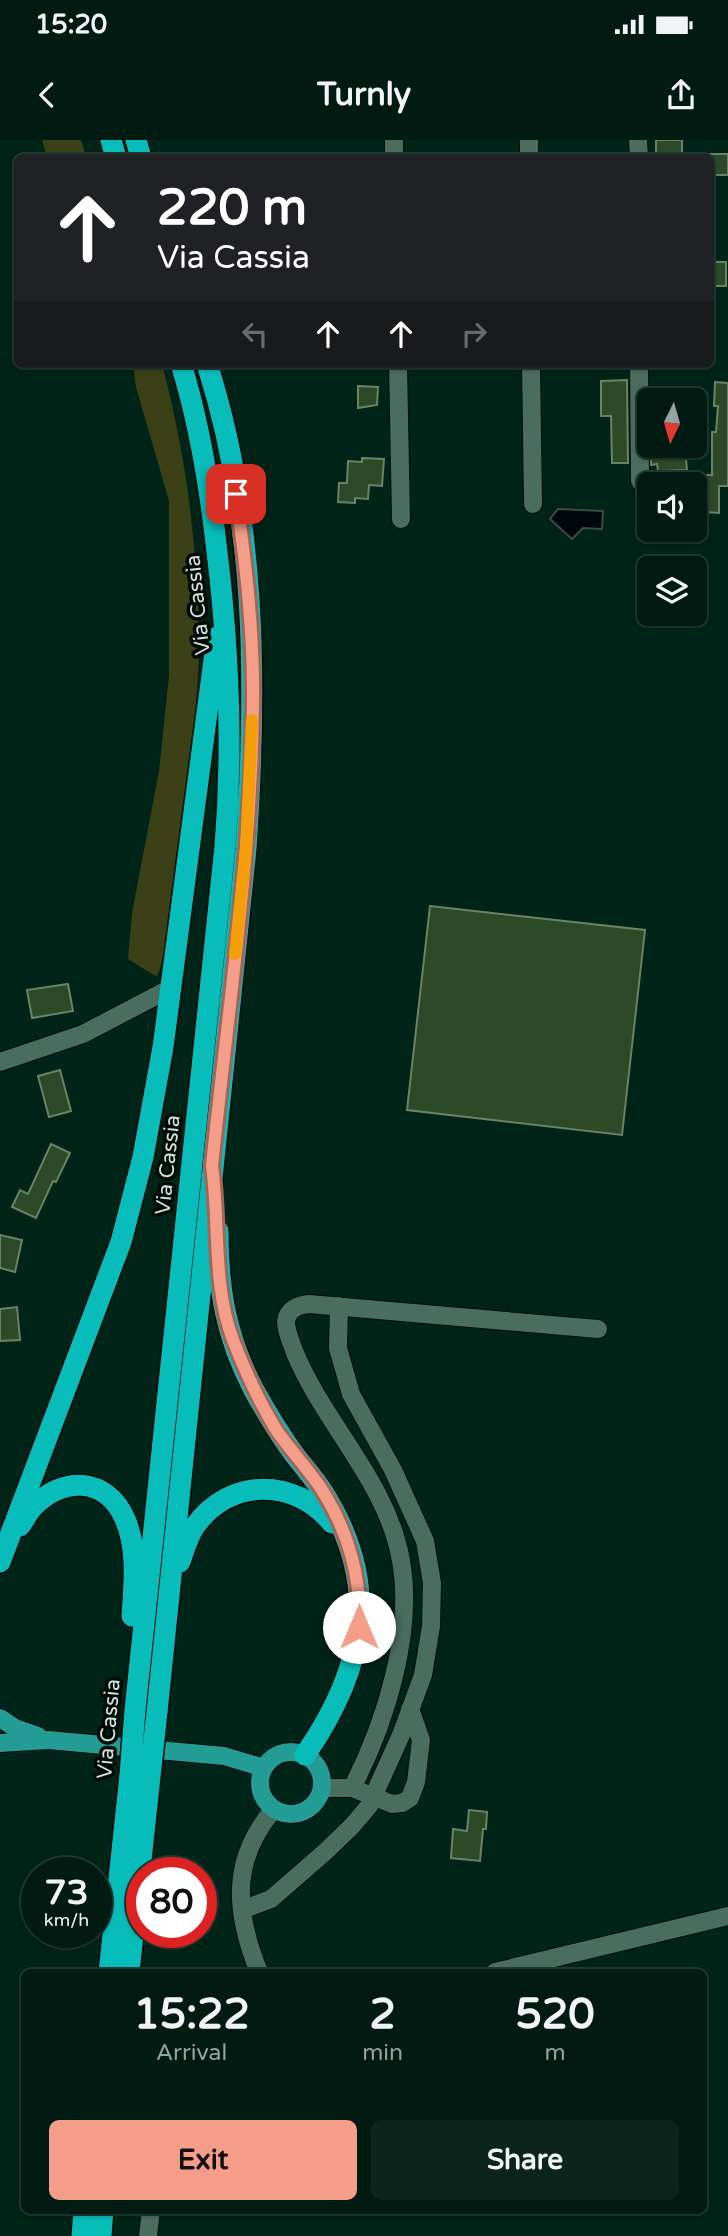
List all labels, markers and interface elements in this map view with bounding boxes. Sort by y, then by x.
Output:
text: 15:20 [35,9,107,40]
icon: back [28,76,66,114]
text: Turnly [317,76,411,114]
icon: share [662,76,700,114]
text: 220 m [157,179,307,238]
icon: ahead [42,182,133,273]
text: Via Cassia [157,239,310,277]
icon: left [236,315,274,353]
icon: ahead [309,315,347,353]
icon: ahead [382,315,420,353]
icon: right [455,315,493,353]
north arrow [637,388,707,458]
map controls [637,388,707,626]
pin [206,464,266,524]
button: sound [637,472,707,542]
icon: arrive [217,475,255,513]
street label: Via Cassia [180,554,216,656]
button: layers [637,556,707,626]
street label: Via Cassia [150,1114,186,1216]
position arrow [322,1590,396,1664]
street label: Via Cassia [92,1678,126,1780]
speed limit sign: 80 [126,1857,217,1948]
text: 73 [45,1872,88,1914]
text: km/h [44,1909,89,1931]
text: 15:22 [133,1989,250,2040]
text: 2 [369,1989,396,2040]
text: 520 [515,1989,595,2040]
text: Arrival [156,2039,227,2067]
text: min [362,2039,403,2067]
text: m [544,2039,566,2067]
button: Exit [49,2120,357,2200]
button: Share [371,2120,679,2200]

